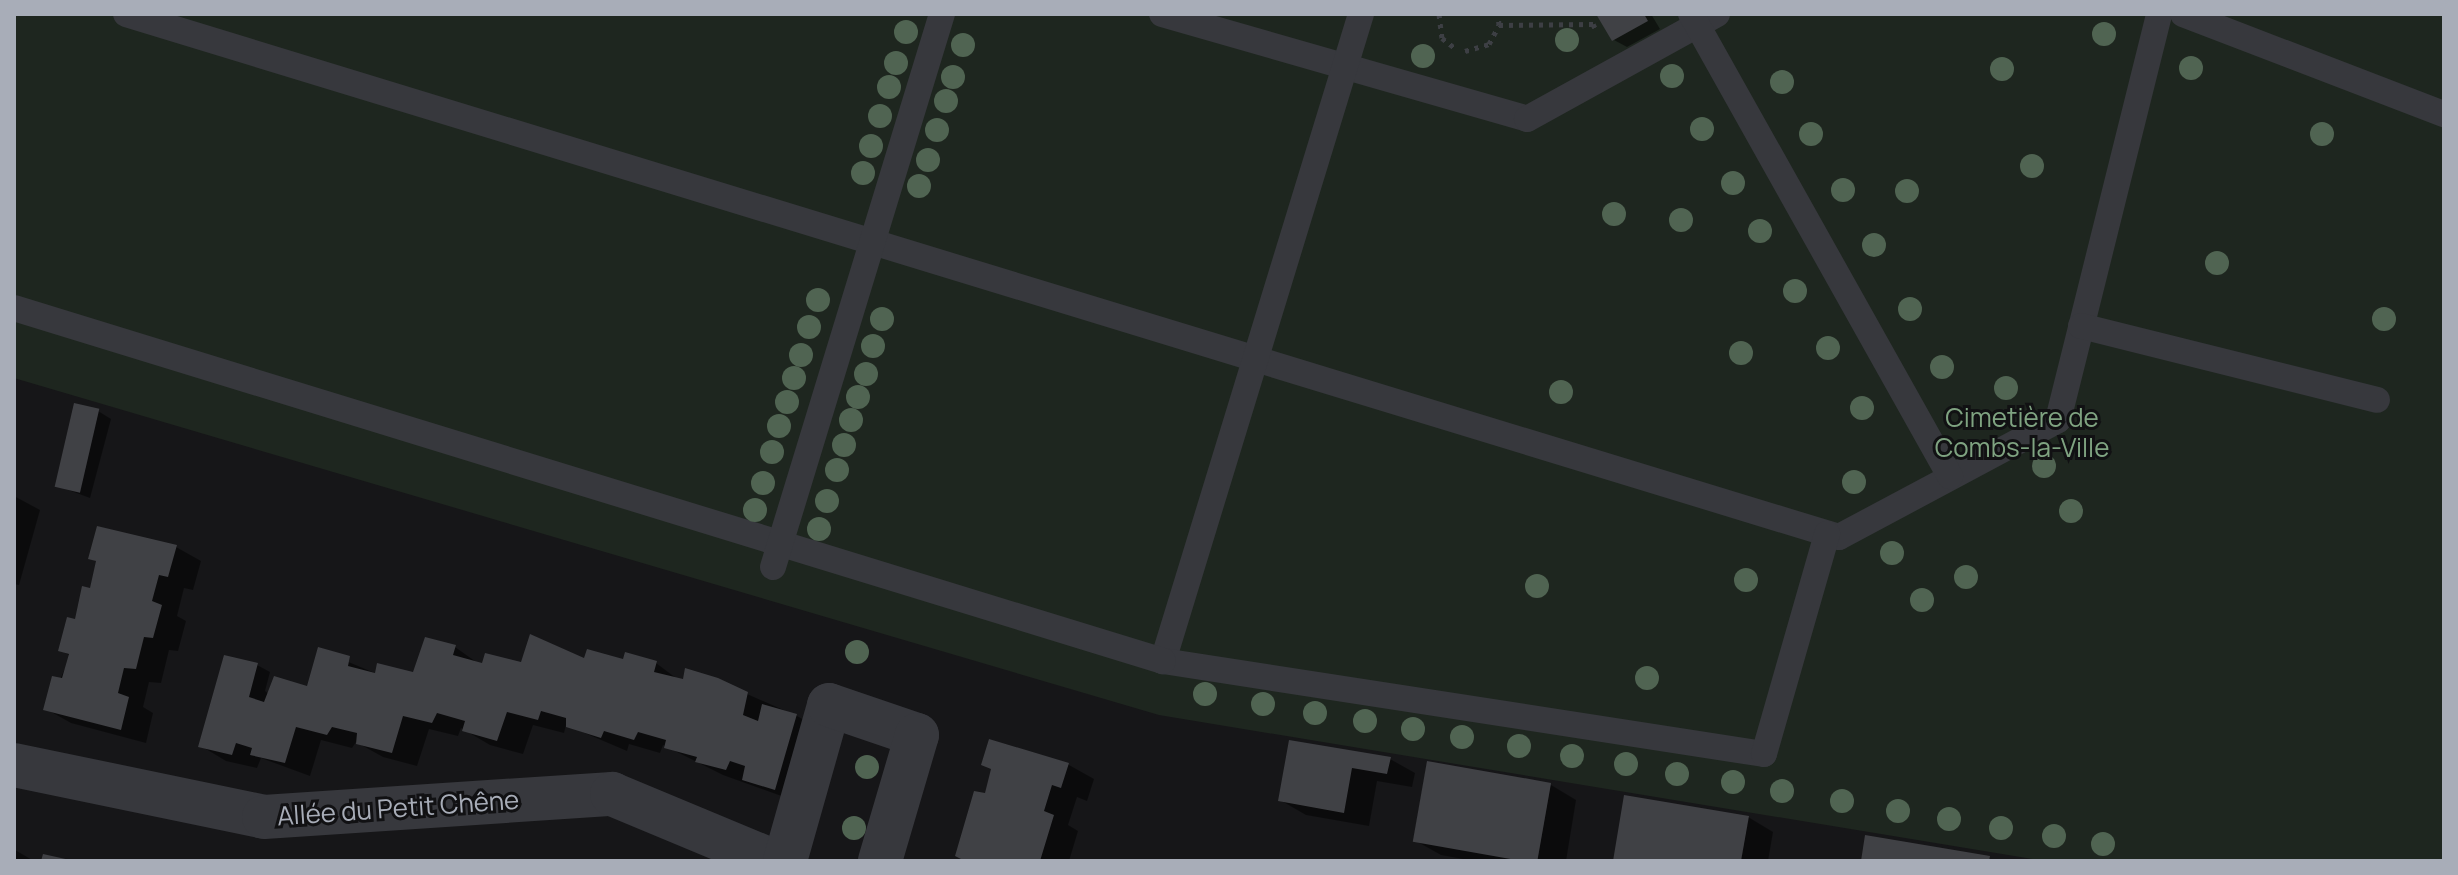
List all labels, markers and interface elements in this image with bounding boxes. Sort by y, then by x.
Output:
park label: Cimetière de Combs-la-Ville [1935,402,2109,464]
street label: Allée du Petit Chêne [276,784,520,832]

